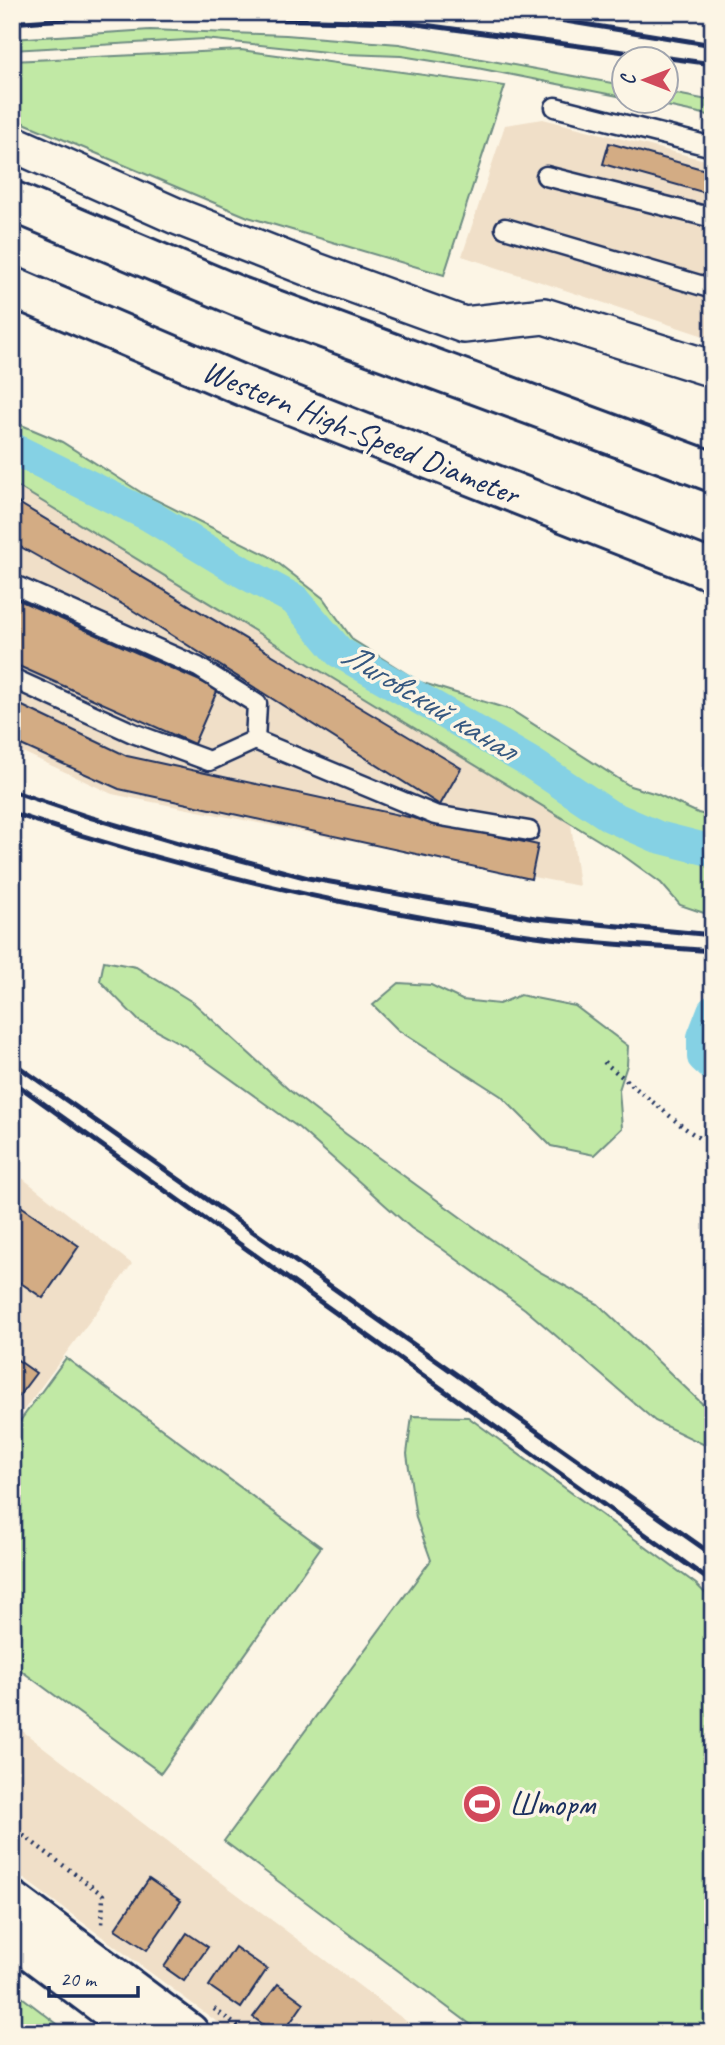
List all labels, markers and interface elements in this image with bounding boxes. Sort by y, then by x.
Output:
north arrow [610,46,680,116]
text: С [617,73,641,85]
street label: Western High-Speed Diameter [196,349,528,516]
water label: Лиговский канал [334,631,529,774]
sports icon: Шторм [461,1783,503,1825]
place label: Шторм [509,1783,597,1825]
scale bar [49,1954,138,1998]
text: 20 m [60,1966,98,1992]

